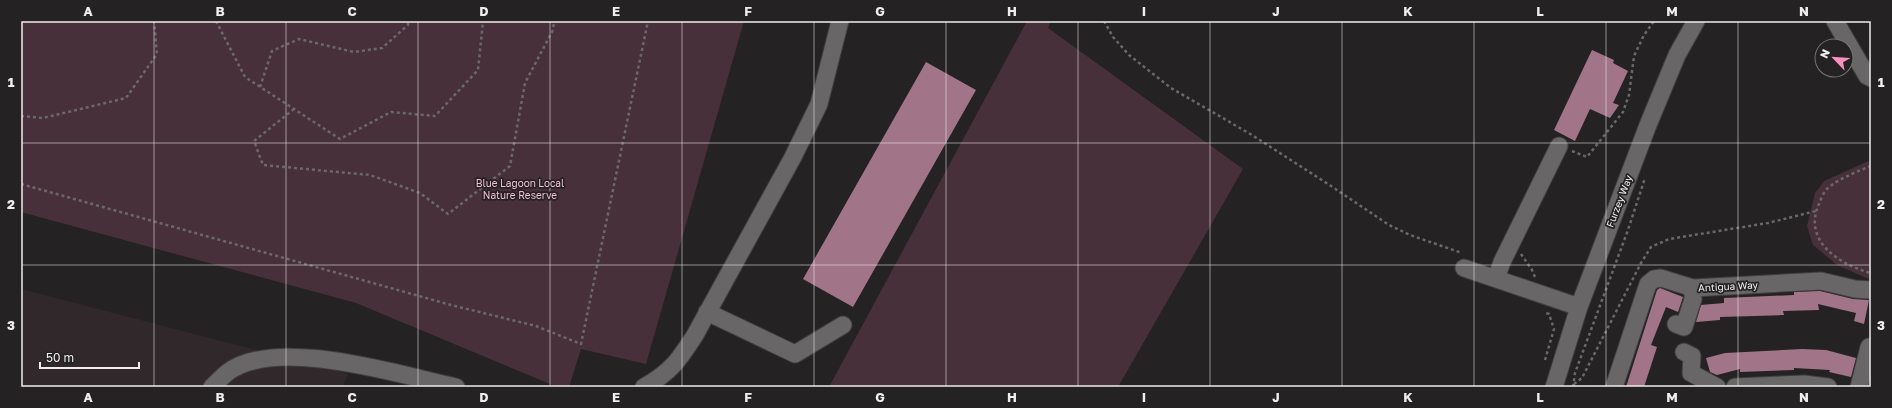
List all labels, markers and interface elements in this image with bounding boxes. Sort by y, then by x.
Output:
text: A [83,3,93,19]
text: B [215,3,225,19]
text: C [347,3,357,19]
text: D [479,3,489,19]
text: E [612,3,620,19]
text: F [744,3,752,19]
text: G [875,3,885,19]
text: H [1007,3,1017,19]
text: I [1142,3,1146,19]
text: J [1272,3,1280,19]
text: K [1403,3,1413,19]
text: L [1536,3,1544,19]
text: M [1666,3,1678,19]
text: N [1799,3,1809,19]
north arrow [1814,38,1854,78]
text: N [1817,47,1832,60]
text: 1 [8,74,15,90]
text: 1 [1878,74,1885,90]
street label: Furzey Way [1604,173,1635,229]
park label: Blue Lagoon Local Nature Reserve [476,177,564,201]
text: 2 [7,196,15,212]
text: 2 [1877,196,1885,212]
street label: Antigua Way [1698,278,1759,294]
text: 3 [7,317,15,333]
text: 3 [1877,317,1885,333]
scale bar [40,344,139,370]
text: 50 m [46,350,74,365]
text: A [83,389,93,405]
text: B [215,389,225,405]
text: C [347,389,357,405]
text: D [479,389,489,405]
text: E [612,389,620,405]
text: F [744,389,752,405]
text: G [875,389,885,405]
text: H [1007,389,1017,405]
text: I [1142,389,1146,405]
text: J [1272,389,1280,405]
text: K [1403,389,1413,405]
text: L [1536,389,1544,405]
text: M [1666,389,1678,405]
text: N [1799,389,1809,405]

